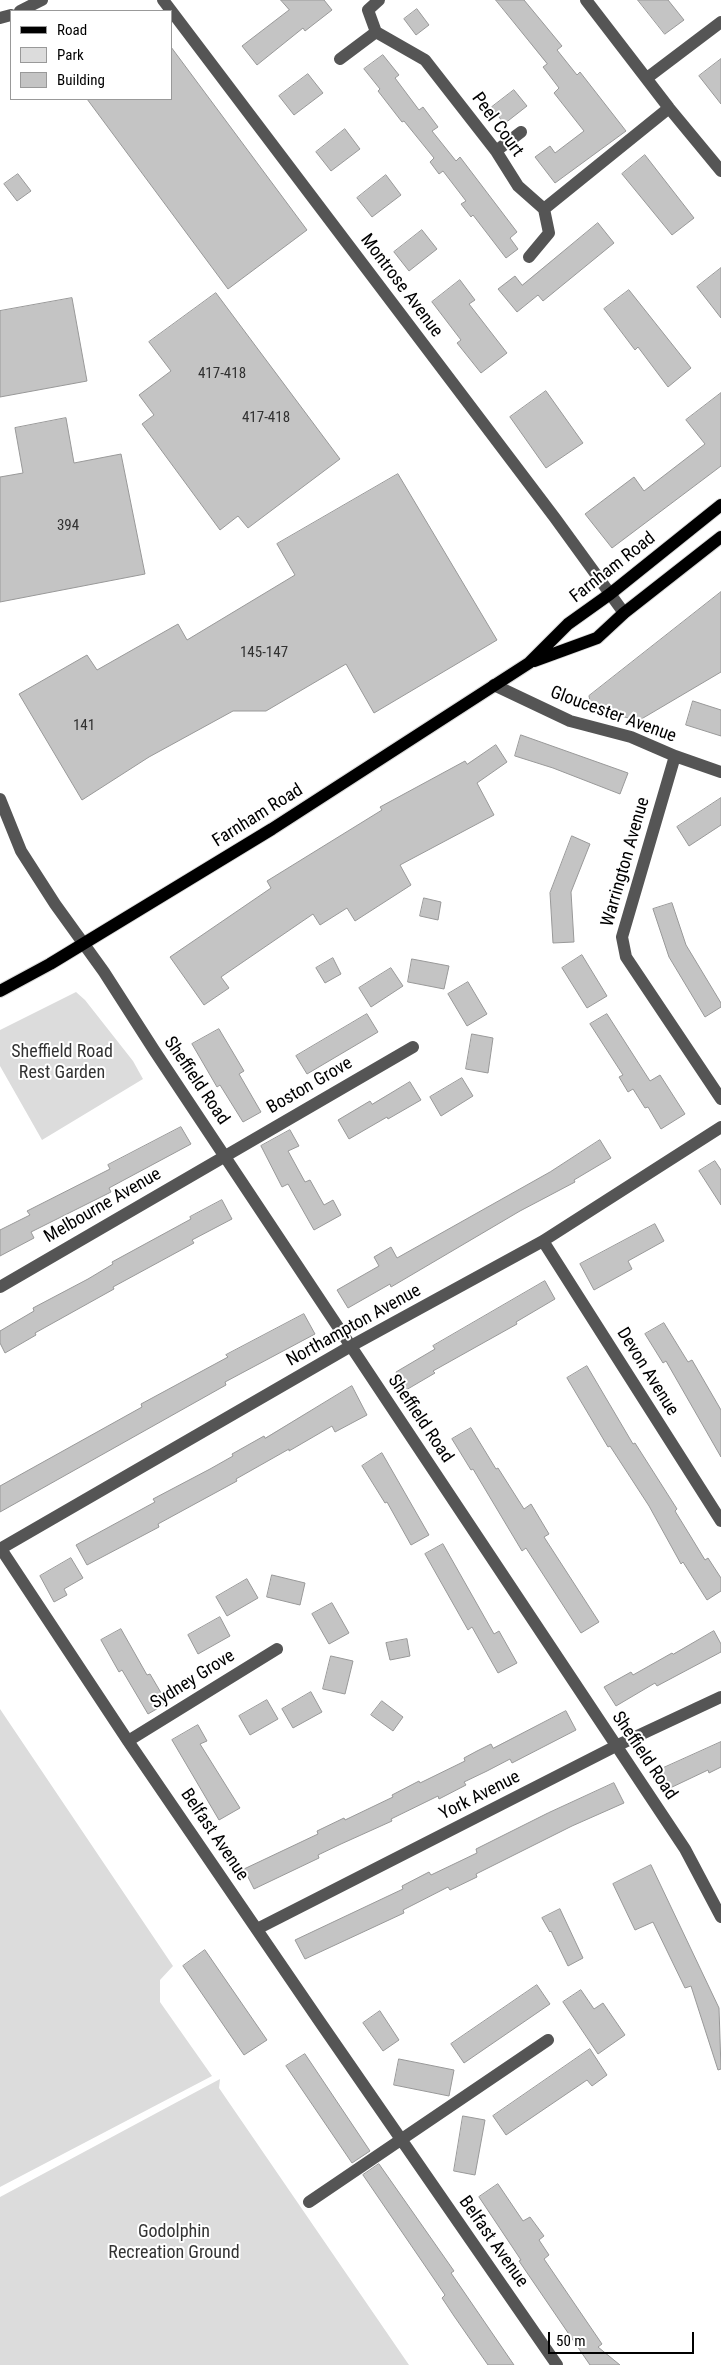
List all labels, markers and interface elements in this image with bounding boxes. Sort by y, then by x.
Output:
legend [10,10,172,100]
text: Road [57,21,87,39]
text: Park [57,46,84,64]
text: Building [57,71,105,89]
street label: Peel Court [466,89,528,161]
street label: Montrose Avenue [355,230,447,342]
house number: 417-418 [198,365,246,383]
house number: 417-418 [242,409,290,427]
house number: 394 [57,517,79,535]
street label: Farnham Road [566,528,660,608]
house number: 145-147 [240,644,288,662]
street label: Gloucester Avenue [547,682,679,748]
house number: 141 [73,717,95,735]
street label: Farnham Road [209,780,307,852]
street label: Warrington Avenue [597,795,655,929]
street label: Sheffield Road [159,1033,233,1129]
park label: Sheffield Road Rest Garden [11,1041,113,1084]
street label: Boston Grove [263,1053,357,1119]
street label: Melbourne Avenue [41,1164,165,1248]
street label: Northampton Avenue [283,1280,425,1372]
street label: Devon Avenue [611,1324,683,1420]
street label: Sheffield Road [383,1371,457,1467]
street label: Sydney Grove [147,1646,239,1714]
street label: Sheffield Road [607,1708,681,1804]
street label: York Avenue [436,1767,524,1825]
street label: Belfast Avenue [175,1785,253,1885]
street label: Belfast Avenue [454,2192,532,2292]
park label: Godolphin Recreation Ground [108,2221,240,2264]
scale bar [551,2322,697,2354]
text: 50 m [556,2332,586,2350]

